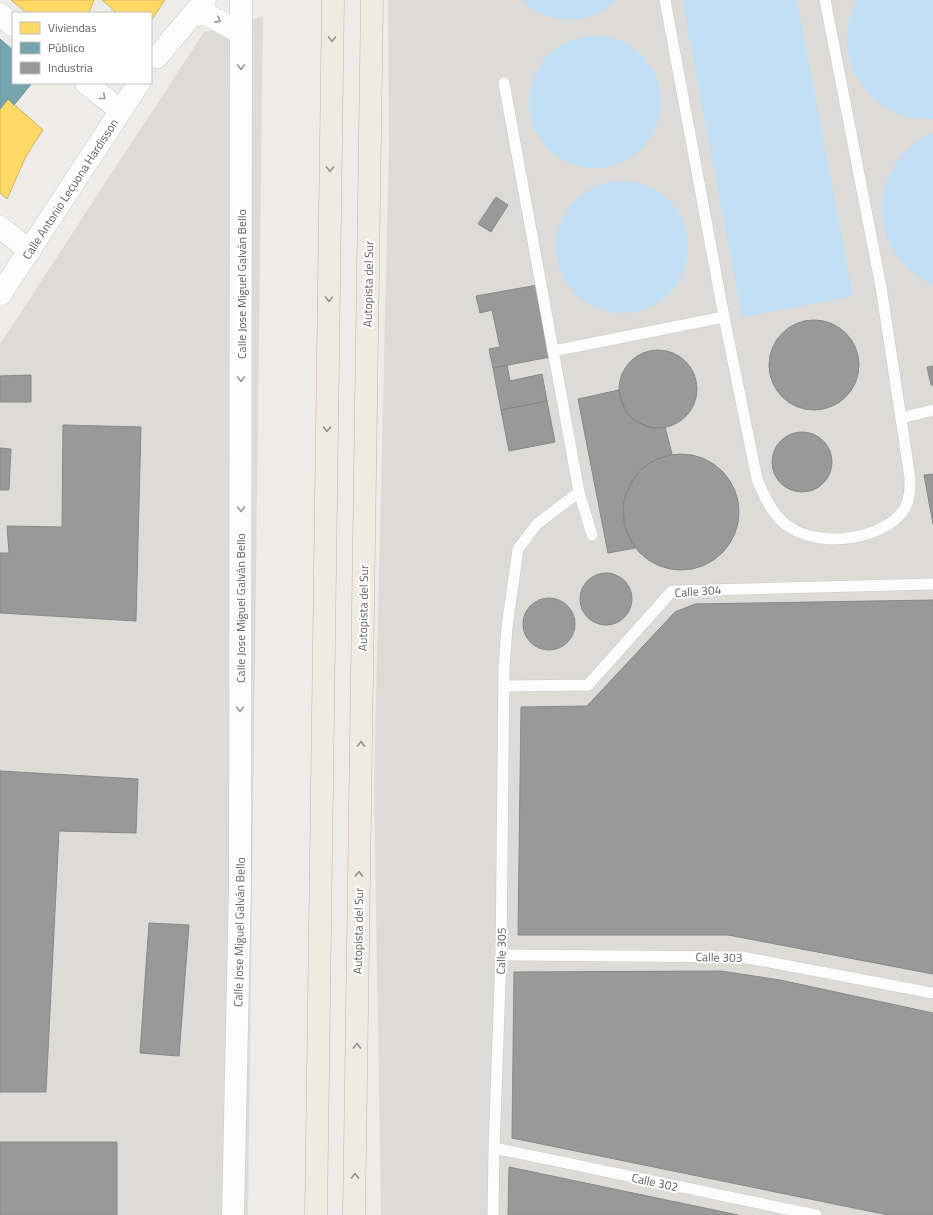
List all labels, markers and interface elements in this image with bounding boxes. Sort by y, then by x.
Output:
legend [12,12,152,84]
one-way arrow [214,15,221,22]
text: Viviendas [48,18,97,37]
one-way arrow [328,36,336,42]
text: Público [48,38,85,57]
text: Industria [48,58,93,77]
one-way arrow [237,64,245,70]
one-way arrow [99,92,106,99]
street label: Calle Antonio Lecuona Hardisson [17,115,123,263]
one-way arrow [326,166,334,172]
street label: Calle Jose Miguel Galván Bello [232,209,251,359]
street label: Autopista del Sur [358,241,378,327]
one-way arrow [325,296,333,302]
one-way arrow [237,376,245,382]
one-way arrow [323,426,331,432]
one-way arrow [237,506,245,512]
street label: Calle Jose Miguel Galván Bello [231,533,250,683]
street label: Autopista del Sur [353,565,373,651]
street label: Calle 304 [674,580,722,602]
one-way arrow [236,706,244,712]
one-way arrow [357,741,365,747]
street label: Calle Jose Miguel Galván Bello [228,857,250,1007]
one-way arrow [355,871,363,877]
street label: Autopista del Sur [348,888,368,974]
street label: Calle 305 [491,927,511,975]
street label: Calle 303 [695,947,743,967]
one-way arrow [353,1043,361,1049]
street label: Calle 302 [630,1168,680,1196]
one-way arrow [351,1173,359,1179]

